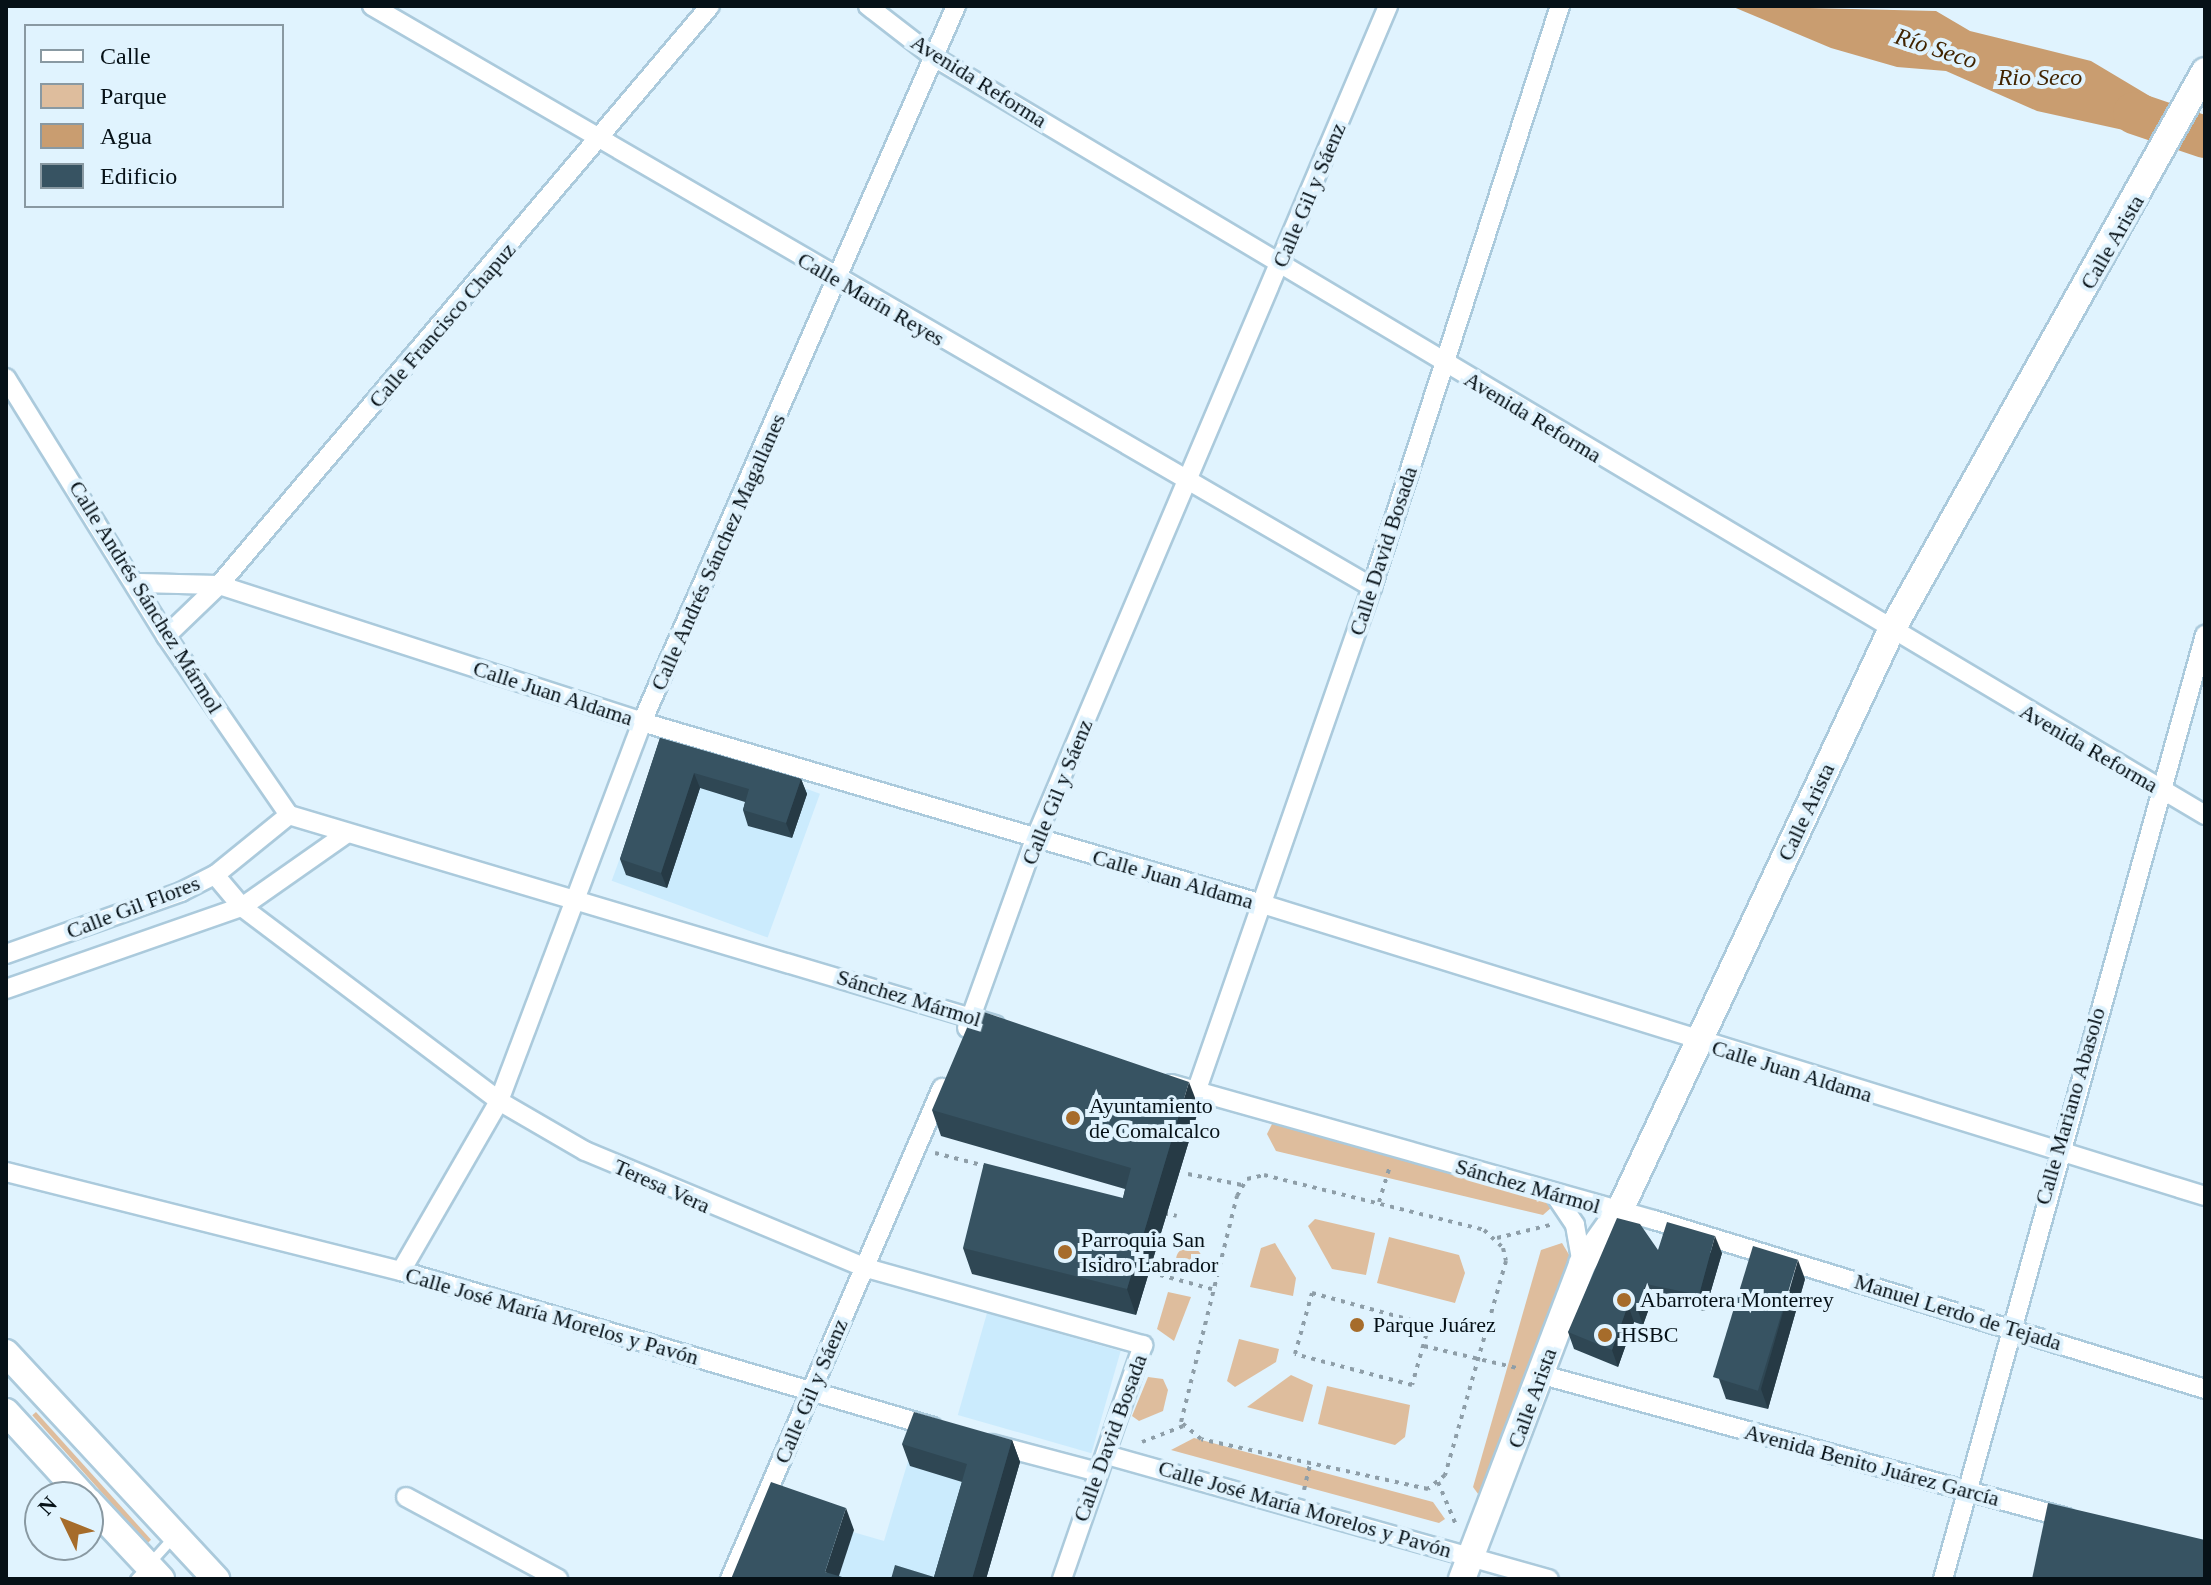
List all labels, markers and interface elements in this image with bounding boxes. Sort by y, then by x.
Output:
water label: Río Seco [1891,22,1981,76]
legend [24,24,284,208]
street label: Avenida Reforma [906,29,1052,133]
text: Calle [100,43,151,69]
water label: Rio Seco [1998,64,2082,92]
text: Parque [100,83,167,109]
street label: Calle Gil y Sáenz [1267,119,1351,271]
text: Agua [100,123,152,149]
text: Edificio [100,163,177,189]
street label: Calle Arista [2074,190,2150,294]
street label: Calle Francisco Chapuz [363,237,521,413]
street label: Calle Marín Reyes [793,246,949,352]
street label: Avenida Reforma [1460,366,1606,468]
street label: Calle Andrés Sánchez Magallanes [645,409,791,695]
street label: Calle David Bosada [1343,463,1423,639]
street label: Calle Andrés Sánchez Mármol [63,475,229,719]
street label: Calle Juan Aldama [469,655,637,731]
street label: Avenida Reforma [2015,698,2163,798]
street label: Calle Gil y Sáenz [1016,715,1098,869]
street label: Calle Arista [1772,759,1840,865]
street label: Calle Juan Aldama [1089,843,1257,915]
street label: Calle Gil Flores [63,869,203,945]
street label: Sánchez Mármol [834,963,984,1033]
street label: Calle Mariano Abasolo [2029,1004,2111,1208]
street label: Calle Juan Aldama [1708,1034,1876,1108]
place label: Ayuntamiento de Comalcalco [1089,1092,1220,1144]
marker: Ayuntamiento de Comalcalco [1064,1109,1082,1127]
street label: Teresa Vera [610,1153,714,1219]
street label: Sánchez Mármol [1452,1153,1604,1219]
place label: Parroquia San Isidro Labrador [1081,1226,1218,1278]
marker: Parroquia San Isidro Labrador [1056,1243,1074,1261]
street label: Calle José María Morelos y Pavón [402,1261,702,1371]
street label: Manuel Lerdo de Tejada [1851,1268,2065,1356]
place label: Abarrotera Monterrey [1640,1287,1834,1313]
marker: Abarrotera Monterrey [1615,1291,1633,1309]
place label: Parque Juárez [1373,1312,1496,1338]
street label: Calle Gil y Sáenz [769,1315,853,1467]
marker: Parque Juárez [1348,1316,1366,1334]
place label: HSBC [1621,1322,1678,1348]
marker: HSBC [1596,1326,1614,1344]
street label: Calle Arista [1502,1344,1562,1452]
street label: Calle David Bosada [1068,1351,1152,1525]
street label: Avenida Benito Juárez García [1742,1418,2002,1512]
street label: Calle José María Morelos y Pavón [1155,1454,1455,1564]
north arrow [24,1481,104,1561]
text: N [33,1491,62,1520]

